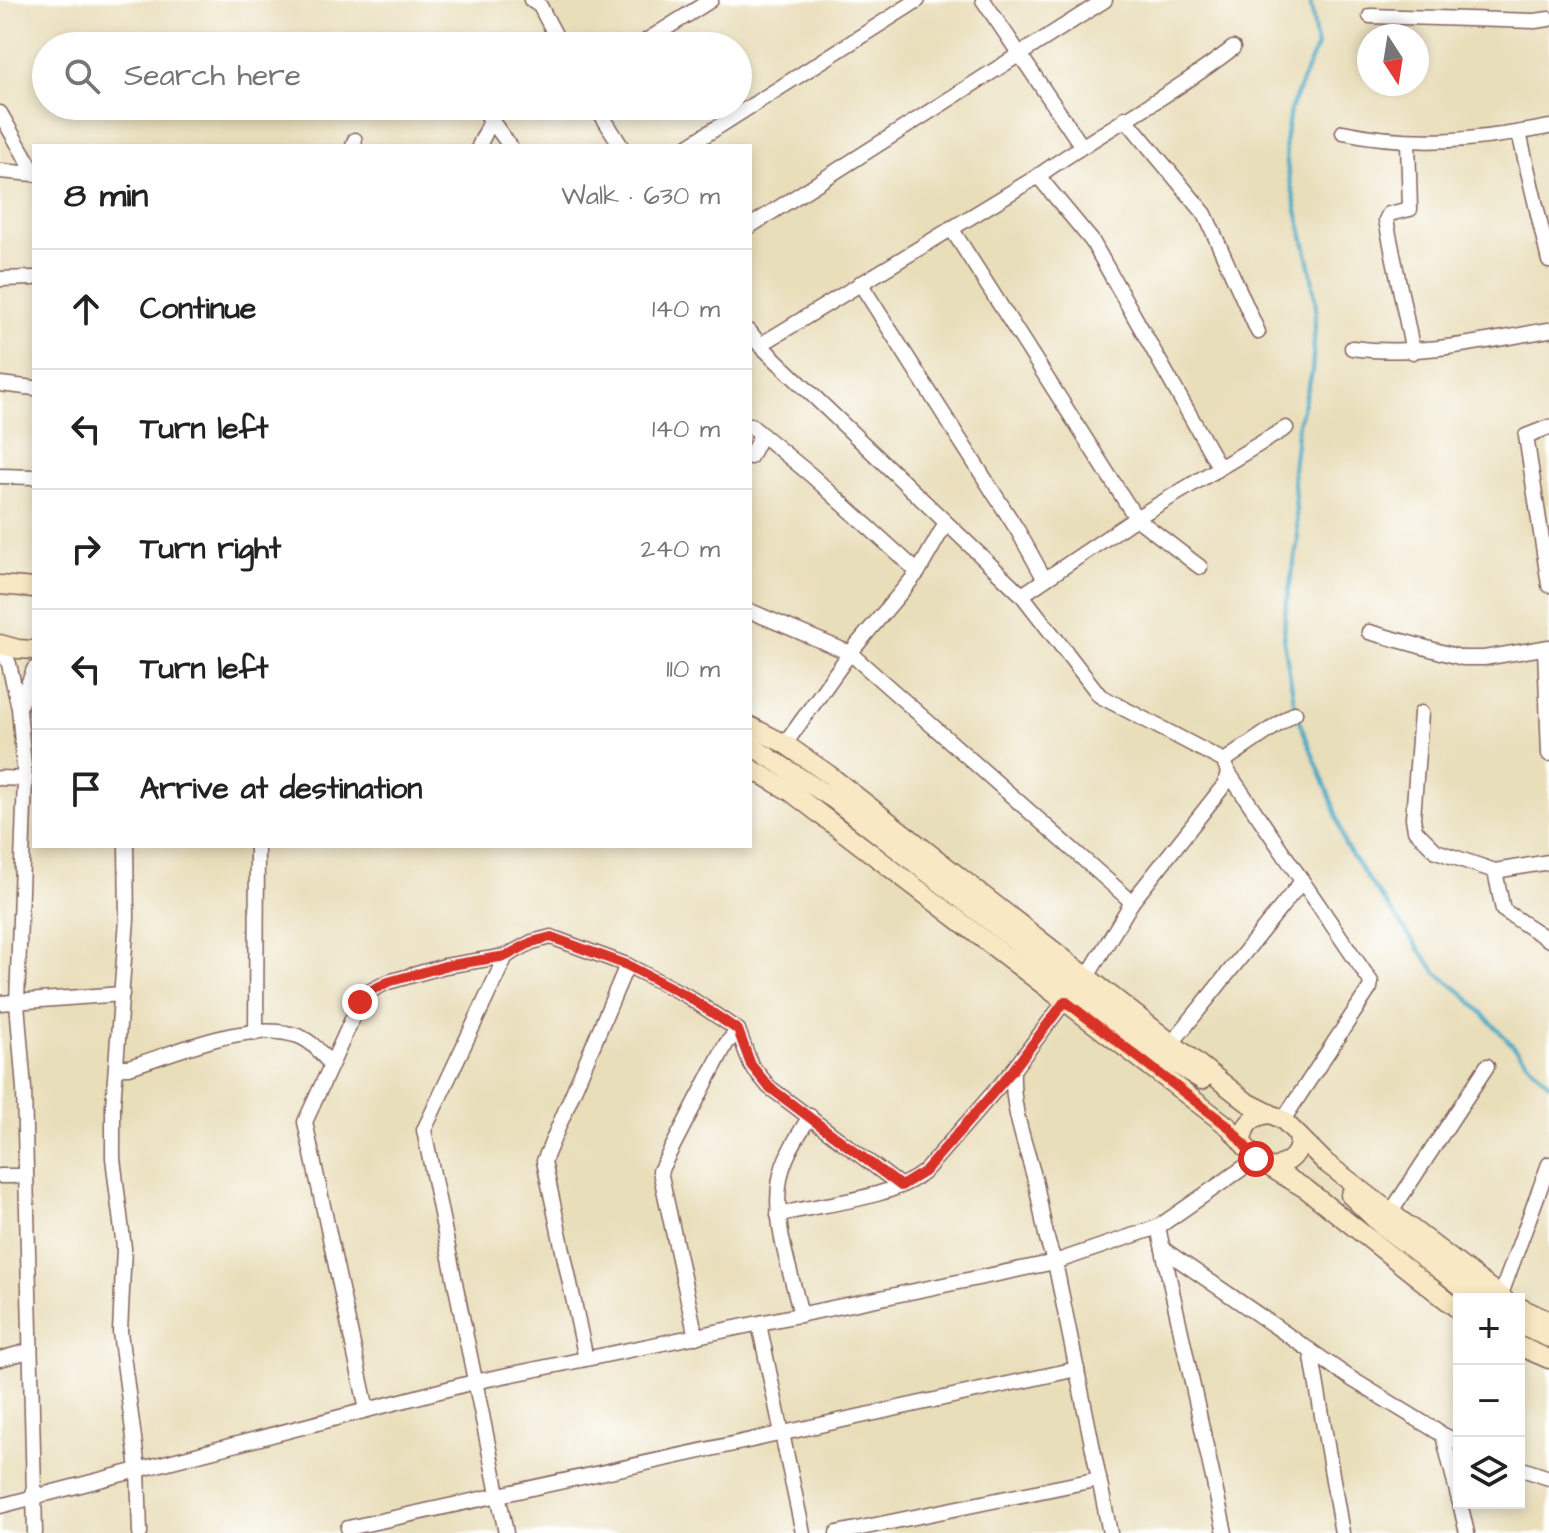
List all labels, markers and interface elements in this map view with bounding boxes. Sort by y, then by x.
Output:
north arrow [1357,24,1429,96]
search box [32,32,752,120]
icon: search [60,54,104,98]
text: Search here [124,55,301,97]
text: 8 min [64,172,148,220]
text: Walk · 630 m [561,178,720,214]
icon: ahead [64,287,108,331]
text: Continue [140,288,256,330]
text: 140 m [652,291,720,327]
icon: left [64,407,108,451]
text: Turn left [140,408,268,450]
text: 140 m [652,411,720,447]
icon: right [64,527,108,571]
text: Turn right [140,528,281,570]
text: 240 m [640,531,720,567]
icon: left [64,647,108,691]
text: Turn left [140,648,268,690]
text: 110 m [666,651,720,687]
icon: arrive [64,767,108,811]
text: Arrive at destination [140,768,422,810]
route end [342,984,378,1020]
route start [1238,1141,1274,1177]
map controls [1453,1293,1525,1509]
button: + [1453,1293,1525,1365]
button: − [1453,1365,1525,1437]
button: layers [1453,1437,1525,1509]

